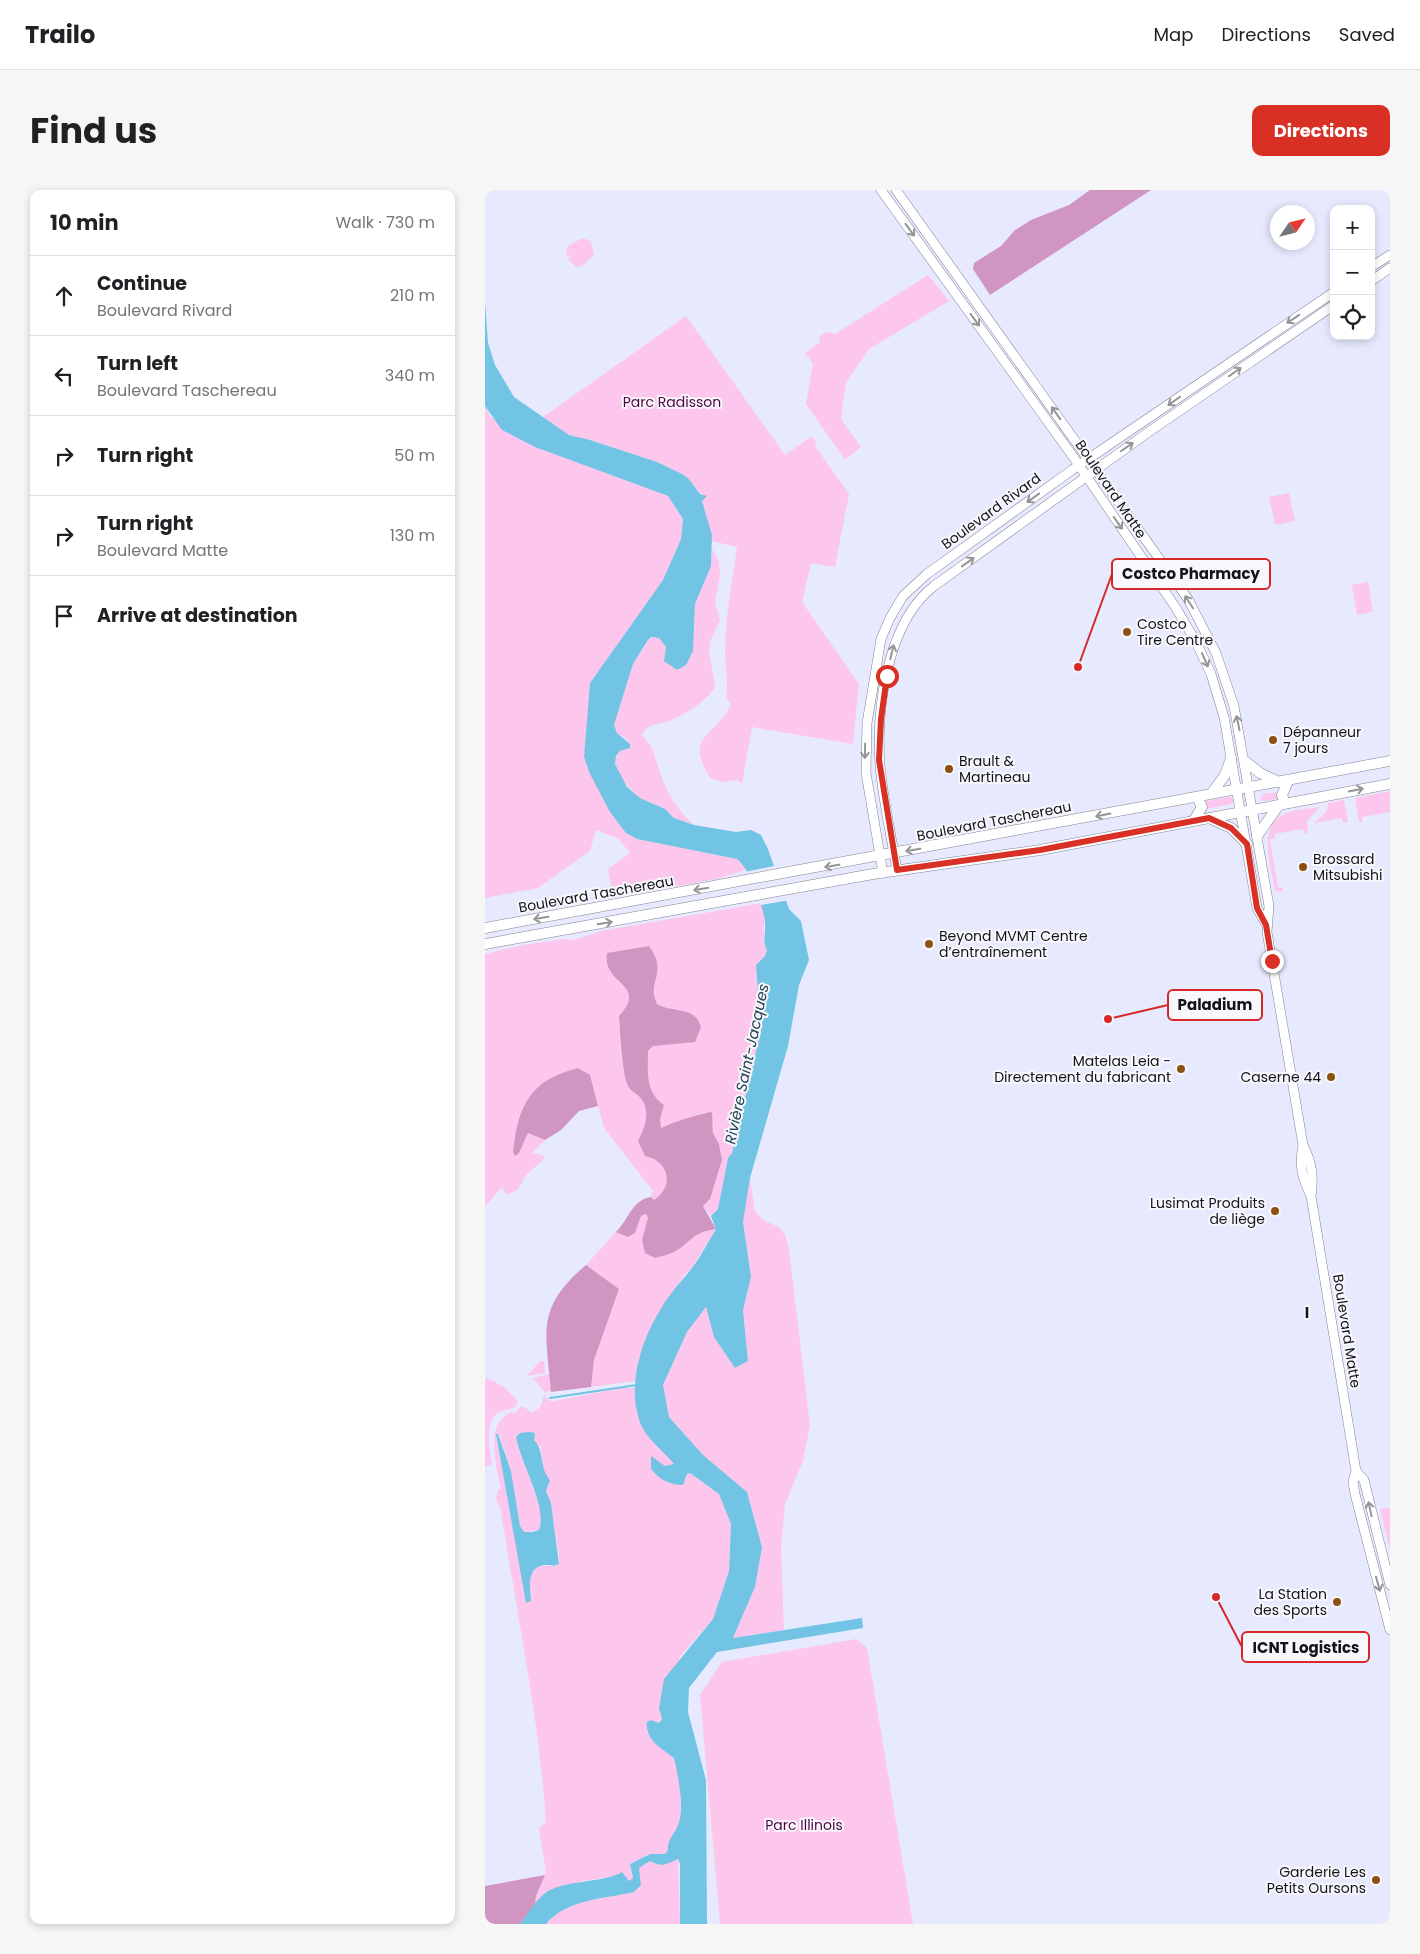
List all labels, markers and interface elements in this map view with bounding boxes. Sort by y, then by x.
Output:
text: Trailo [25,18,95,51]
text: Map [1154,22,1193,47]
text: Directions [1221,22,1311,47]
text: Saved [1339,22,1395,47]
button: Directions [1252,105,1390,156]
text: Find us [30,106,157,155]
north arrow [1270,205,1315,250]
map controls [1330,205,1375,340]
button: + [1330,205,1375,250]
text: 10 min [50,208,119,237]
text: Walk · 730 m [335,211,435,234]
one-way arrow [905,222,915,236]
button: − [1330,250,1375,295]
text: Continue [97,270,187,297]
icon: ahead [50,282,78,310]
text: 210 m [390,284,435,307]
button: locate [1330,295,1375,340]
text: Boulevard Rivard [97,299,232,322]
one-way arrow [970,313,980,327]
one-way arrow [1287,314,1301,324]
text: Turn left [97,350,178,377]
icon: left [50,362,78,390]
text: 340 m [385,364,435,387]
one-way arrow [1228,367,1242,377]
text: Boulevard Taschereau [97,379,277,402]
park label: Parc Radisson [623,392,721,412]
one-way arrow [1167,396,1181,406]
one-way arrow [1051,406,1061,420]
street label: Boulevard Matte [1071,436,1152,542]
icon: right [50,442,78,470]
text: Turn right [97,442,193,469]
one-way arrow [1119,442,1133,452]
text: 50 m [394,444,435,467]
street label: Boulevard Rivard [937,468,1045,554]
one-way arrow [1027,493,1040,504]
text: Turn right [97,510,193,537]
one-way arrow [1113,516,1123,530]
icon: right [50,522,78,550]
text: 130 m [390,524,435,547]
text: Boulevard Matte [97,539,228,562]
one-way arrow [961,557,975,567]
callout: Costco Pharmacy [1112,559,1270,589]
text: Costco Pharmacy [1122,563,1260,584]
one-way arrow [1184,595,1194,609]
icon: arrive [50,602,78,630]
text: Arrive at destination [97,602,298,629]
place label: Costco Tire Centre [1137,614,1213,650]
marker: Costco Tire Centre [1121,626,1133,638]
one-way arrow [888,645,897,661]
one-way arrow [1200,652,1210,667]
route start [876,665,899,688]
one-way arrow [1232,716,1242,732]
place label: Dépanneur 7 jours [1283,722,1361,758]
marker: Dépanneur 7 jours [1267,734,1279,746]
one-way arrow [861,742,870,758]
place label: Brault & Martineau [959,751,1030,787]
marker: Brault & Martineau [943,763,955,775]
one-way arrow [1348,785,1364,795]
street label: Boulevard Taschereau [915,796,1073,846]
one-way arrow [1095,810,1111,820]
one-way arrow [905,846,921,856]
place label: Brossard Mitsubishi [1313,849,1382,885]
one-way arrow [824,861,840,871]
marker: Brossard Mitsubishi [1297,861,1309,873]
street label: Boulevard Taschereau [517,871,675,917]
one-way arrow [694,885,710,895]
one-way arrow [534,914,550,924]
one-way arrow [596,918,612,927]
place label: Beyond MVMT Centre d’entraînement [939,926,1088,962]
marker: Beyond MVMT Centre d’entraînement [923,938,935,950]
route end [1261,950,1284,973]
water label: Rivière Saint-Jacques [719,982,774,1146]
callout: Paladium [1168,990,1262,1020]
text: Paladium [1178,994,1252,1015]
place label: Matelas Leia - Directement du fabricant [994,1051,1171,1087]
marker: Matelas Leia - Directement du fabricant [1175,1063,1187,1075]
place label: Caserne 44 [1241,1067,1321,1087]
marker: Caserne 44 [1325,1071,1337,1083]
place label: Lusimat Produits de liège [1150,1193,1265,1229]
marker: Lusimat Produits de liège [1269,1205,1281,1217]
street label: Boulevard Matte [1328,1273,1366,1390]
district label: I [1305,1302,1309,1323]
one-way arrow [1364,1501,1374,1517]
one-way arrow [1374,1576,1384,1592]
place label: La Station des Sports [1254,1584,1327,1620]
marker: La Station des Sports [1331,1596,1343,1608]
callout: ICNT Logistics [1242,1632,1369,1662]
text: ICNT Logistics [1253,1637,1359,1658]
park label: Parc Illinois [765,1815,843,1835]
place label: Garderie Les Petits Oursons [1267,1862,1366,1898]
marker: Garderie Les Petits Oursons [1370,1874,1382,1886]

